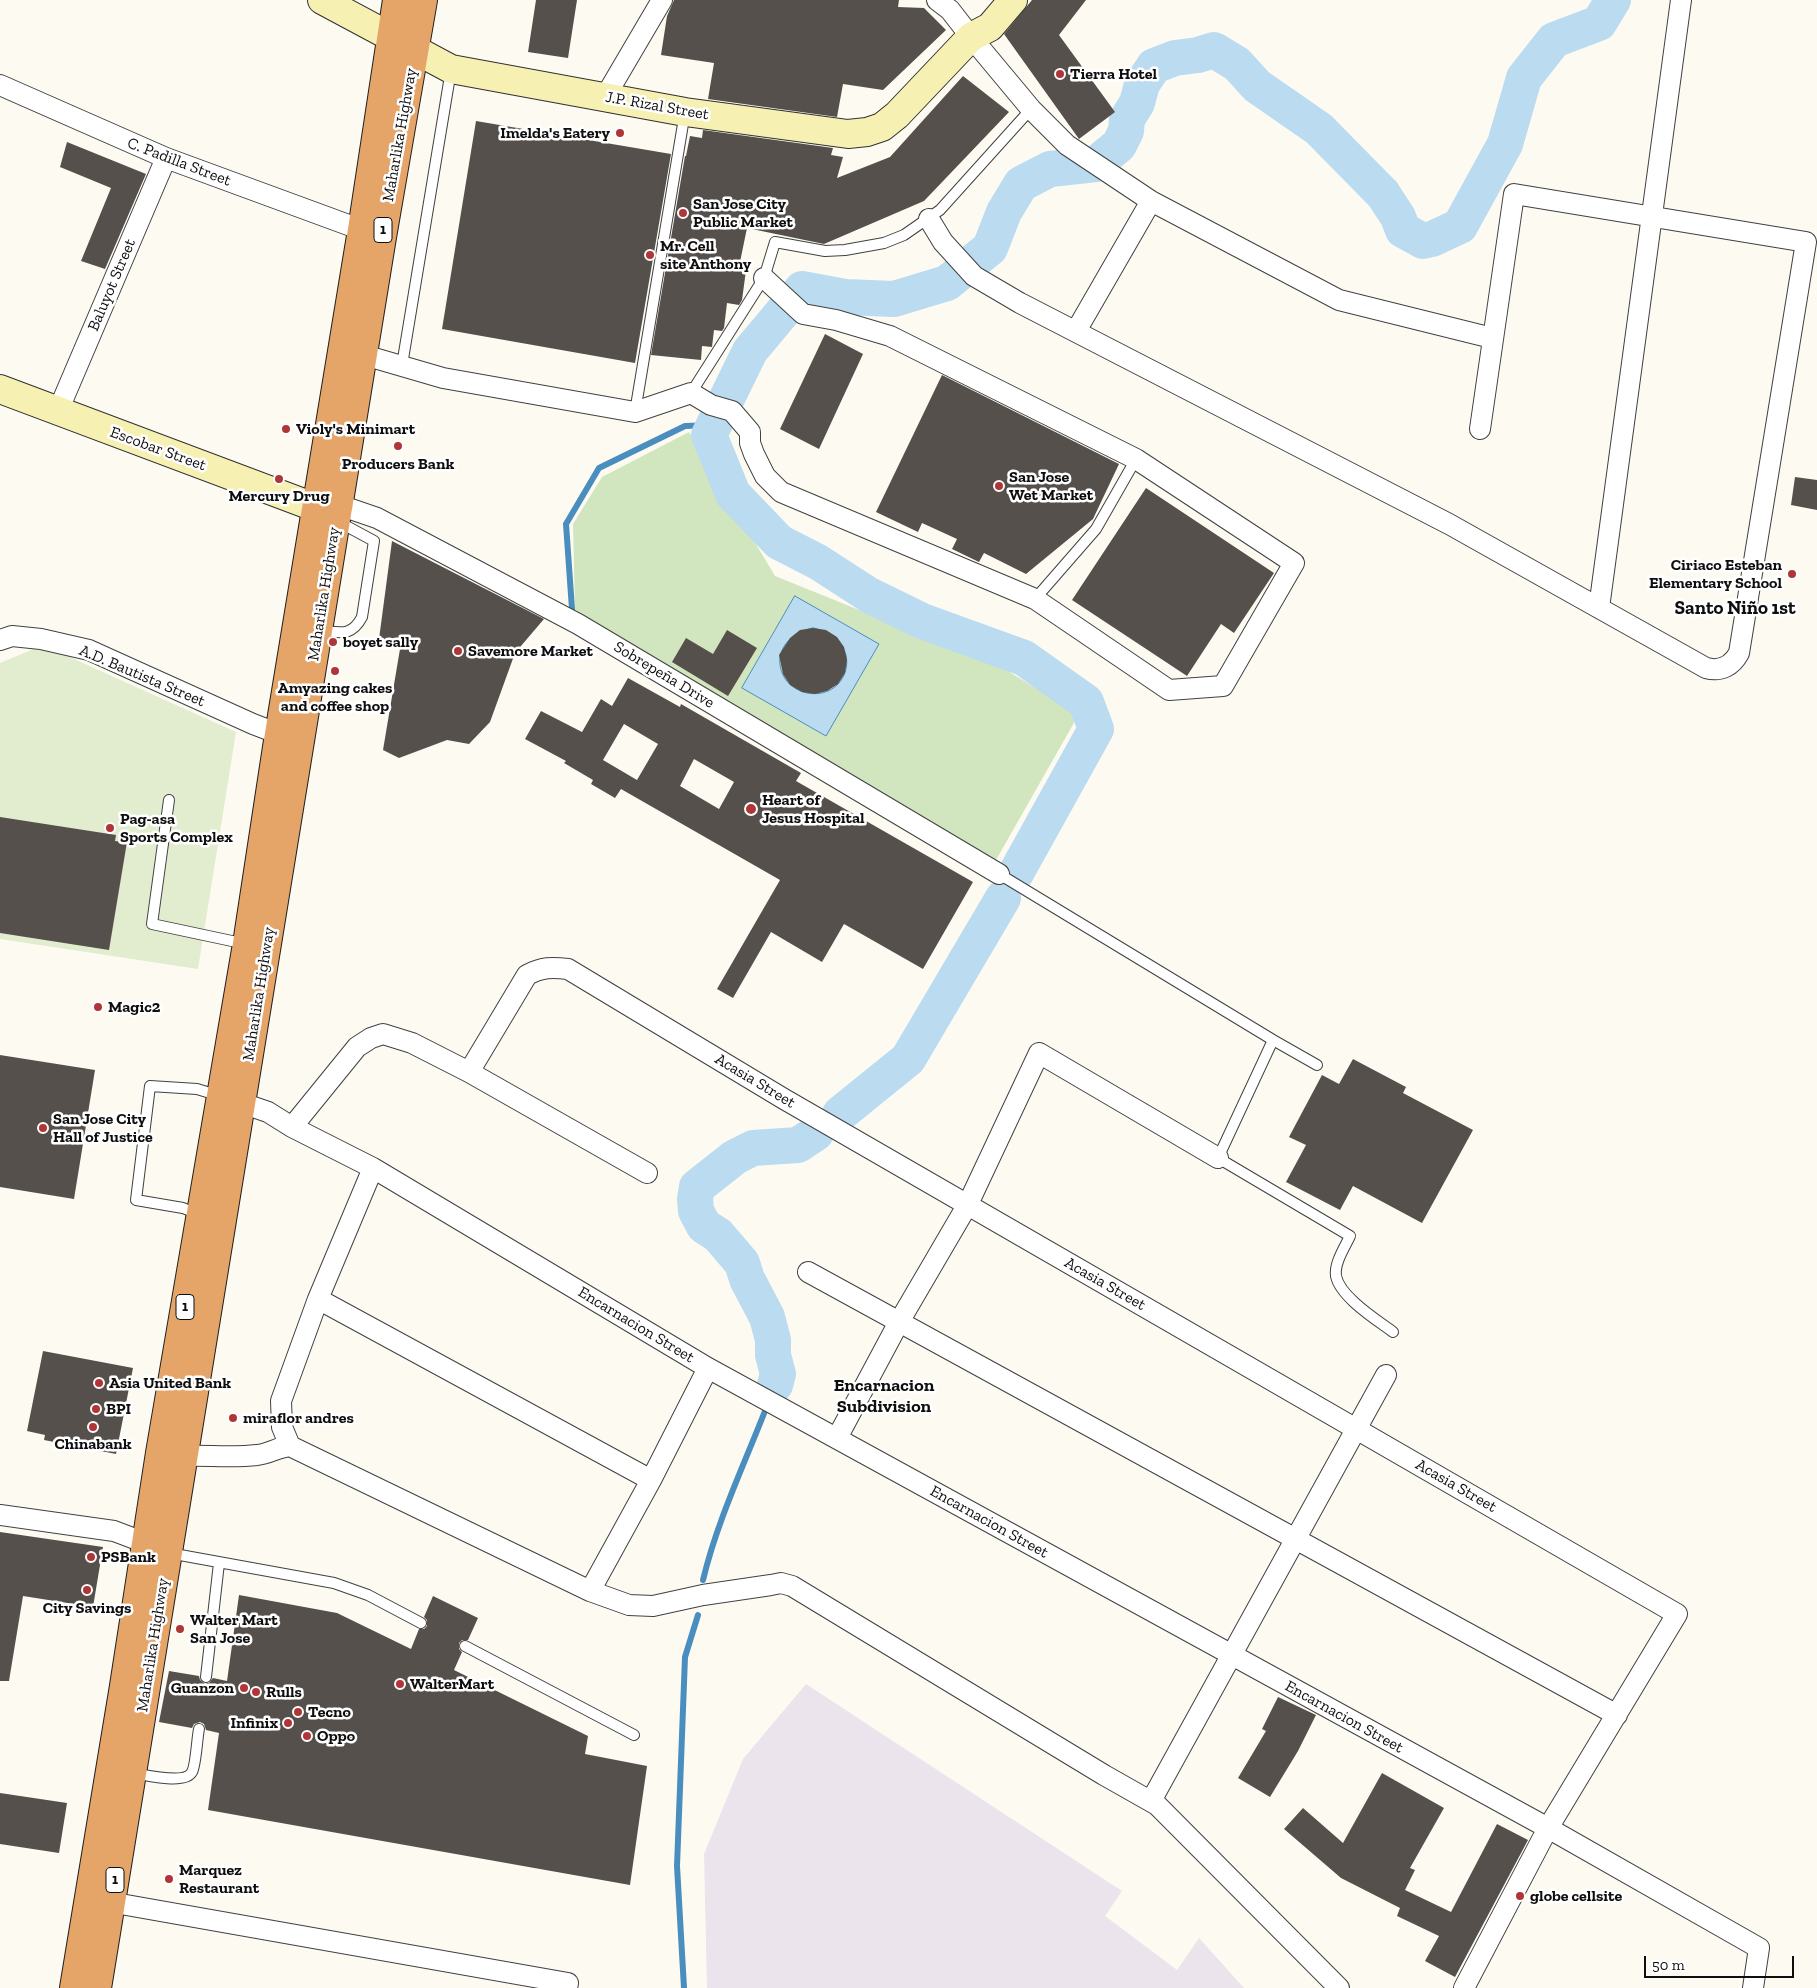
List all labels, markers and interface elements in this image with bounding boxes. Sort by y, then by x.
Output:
place label: Tierra Hotel [1070,64,1157,84]
street label: Maharlika Highway [379,67,421,203]
marker: Tierra Hotel [1054,68,1066,80]
street label: J.P. Rizal Street [604,87,710,125]
place label: Imelda's Eatery [500,123,610,143]
marker: Imelda's Eatery [614,127,626,139]
street label: C. Padilla Street [124,133,234,191]
place label: San Jose City Public Market [693,194,793,232]
marker: San Jose City Public Market [677,207,689,219]
road number: 1 [374,218,392,242]
street label: Baluyot Street [84,236,140,334]
place label: Mr. Cell site Anthony [660,236,751,274]
marker: Mr. Cell site Anthony [644,249,656,261]
place label: Violy's Minimart [296,419,415,439]
street label: Escobar Street [107,423,209,475]
marker: Violy's Minimart [280,423,292,435]
marker: Producers Bank [392,440,404,452]
place label: Producers Bank [342,454,454,474]
place label: San Jose Wet Market [1009,467,1093,505]
marker: Mercury Drug [273,473,285,485]
marker: San Jose Wet Market [993,480,1005,492]
place label: Mercury Drug [229,486,329,506]
street label: Maharlika Highway [304,526,344,662]
place label: Ciriaco Esteban Elementary School [1649,555,1782,593]
marker: Ciriaco Esteban Elementary School [1786,568,1798,580]
district label: Santo Niño 1st [1675,598,1795,620]
place label: boyet sally [343,632,418,652]
marker: boyet sally [327,636,339,648]
street label: Sobrepeña Drive [610,637,718,713]
street label: A.D. Bautista Street [76,641,208,711]
place label: Savemore Market [468,641,593,661]
marker: Savemore Market [452,645,464,657]
marker: Amyazing cakes and coffee shop [329,665,341,677]
place label: Amyazing cakes and coffee shop [278,678,392,716]
place label: Heart of Jesus Hospital [762,790,865,828]
marker: Heart of Jesus Hospital [744,802,758,816]
place label: Pag-asa Sports Complex [120,809,233,847]
marker: Pag-asa Sports Complex [104,822,116,834]
street label: Maharlika Highway [239,926,279,1062]
place label: Magic2 [108,997,160,1017]
marker: Magic2 [92,1001,104,1013]
street label: Acasia Street [711,1050,799,1112]
place label: San Jose City Hall of Justice [53,1109,153,1147]
marker: San Jose City Hall of Justice [37,1122,49,1134]
street label: Acasia Street [1061,1253,1149,1315]
street label: Encarnacion Street [574,1283,698,1367]
road number: 1 [176,1294,194,1320]
place label: Asia United Bank [109,1373,231,1393]
district label: Encarnacion Subdivision [834,1375,934,1418]
marker: Asia United Bank [93,1377,105,1389]
place label: BPI [106,1399,131,1419]
marker: BPI [90,1403,102,1415]
place label: miraflor andres [243,1408,354,1428]
marker: miraflor andres [227,1412,239,1424]
marker: Chinabank [87,1421,99,1433]
place label: Chinabank [54,1434,132,1454]
street label: Acasia Street [1412,1455,1500,1517]
street label: Encarnacion Street [926,1482,1052,1562]
place label: PSBank [101,1547,156,1567]
marker: PSBank [85,1551,97,1563]
street label: Maharlika Highway [133,1577,173,1713]
marker: City Savings [81,1584,93,1596]
place label: City Savings [43,1598,131,1618]
place label: Walter Mart San Jose [190,1610,278,1648]
marker: Walter Mart San Jose [174,1623,186,1635]
place label: WalterMart [410,1674,494,1694]
street label: Encarnacion Street [1281,1677,1407,1757]
place label: Guanzon [171,1678,234,1698]
marker: WalterMart [394,1678,406,1690]
marker: Guanzon [238,1682,250,1694]
place label: Rulls [266,1682,302,1702]
marker: Rulls [250,1686,262,1698]
place label: Tecno [308,1702,351,1722]
marker: Tecno [292,1706,304,1718]
place label: Infinix [231,1713,278,1733]
marker: Infinix [282,1717,294,1729]
place label: Oppo [317,1726,355,1746]
marker: Oppo [301,1730,313,1742]
place label: Marquez Restaurant [179,1860,259,1898]
road number: 1 [106,1868,124,1892]
marker: Marquez Restaurant [163,1873,175,1885]
place label: globe cellsite [1530,1886,1622,1906]
marker: globe cellsite [1514,1890,1526,1902]
scale bar [1647,1946,1797,1978]
text: 50 m [1652,1956,1685,1974]

